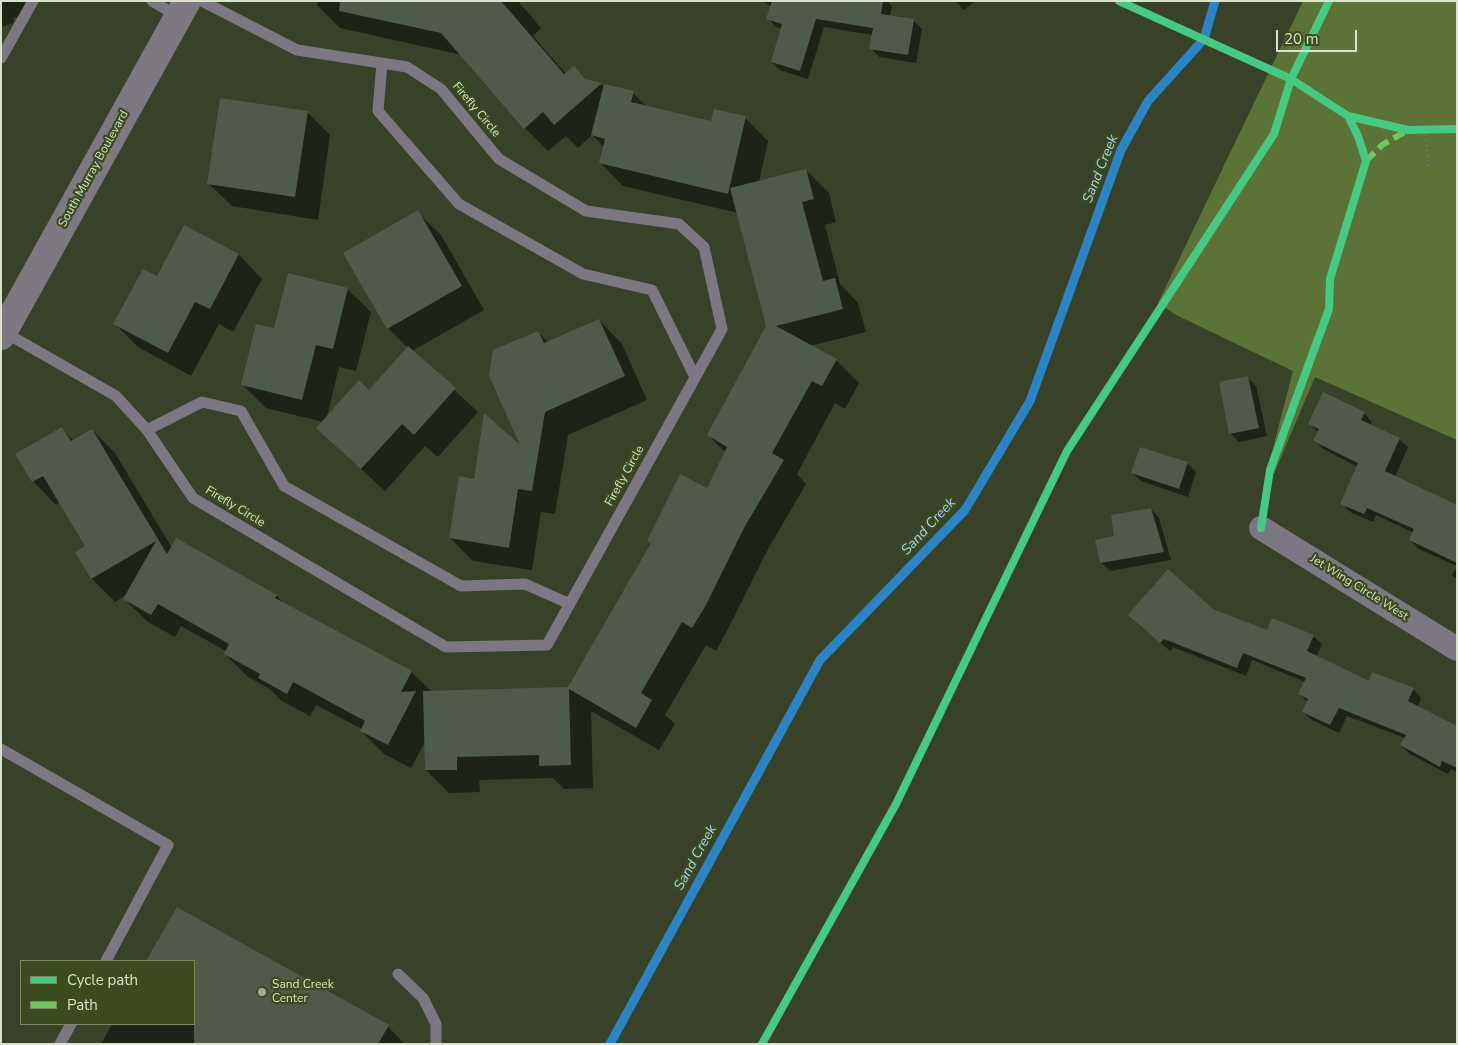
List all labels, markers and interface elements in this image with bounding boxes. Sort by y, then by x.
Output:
scale bar [1278,20,1359,52]
text: 20 m [1284,29,1319,49]
street label: Firefly Circle [449,80,503,140]
street label: South Murray Boulevard [56,108,132,230]
water label: Sand Creek [1080,132,1122,206]
street label: Firefly Circle [602,443,648,509]
street label: Firefly Circle [203,484,267,530]
water label: Sand Creek [898,495,960,559]
street label: Jet Wing Circle West [1307,552,1411,624]
water label: Sand Creek [671,822,721,894]
legend [20,960,195,1025]
text: Cycle path [67,970,138,990]
place label: Sand Creek Center [272,978,334,1006]
marker: Sand Creek Center [256,986,268,998]
text: Path [67,995,98,1015]

